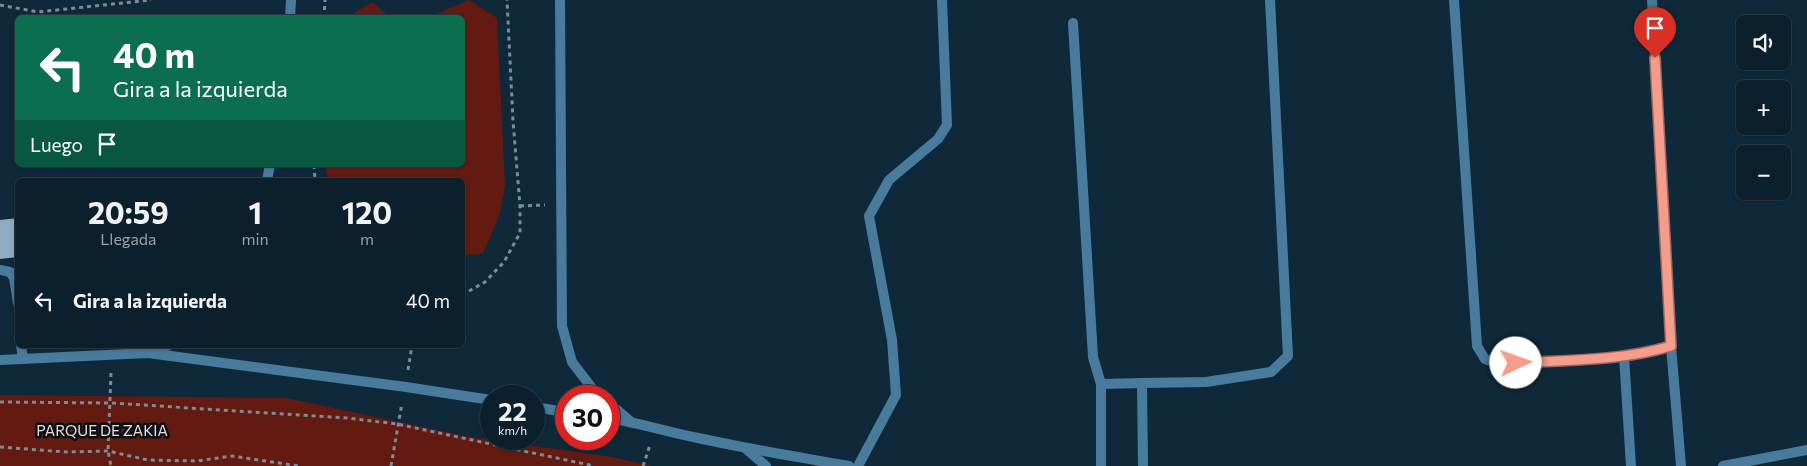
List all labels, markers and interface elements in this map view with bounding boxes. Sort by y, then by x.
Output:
pin [1634,7,1676,58]
icon: arrive [1641,14,1669,42]
map controls [1736,15,1791,200]
button: sound [1736,15,1791,70]
text: 40 m [113,32,195,75]
icon: left [30,35,95,100]
text: Gira a la izquierda [113,75,288,102]
button: + [1736,80,1791,135]
icon: arrive [93,130,121,158]
text: Luego [30,133,83,156]
button: − [1736,145,1791,200]
text: 20:59 [88,193,169,230]
text: 1 [248,193,262,230]
text: 120 [342,193,392,230]
text: Llegada [100,229,156,248]
text: min [242,229,269,248]
text: m [360,229,374,248]
icon: left [30,287,58,315]
text: Gira a la izquierda [73,289,227,312]
text: 40 m [406,289,450,312]
position arrow [1489,336,1541,388]
speed limit sign: 30 [555,385,620,450]
text: 22 [498,396,527,426]
park label: PARQUE DE ZAKIA [36,421,168,439]
text: km/h [498,423,527,437]

